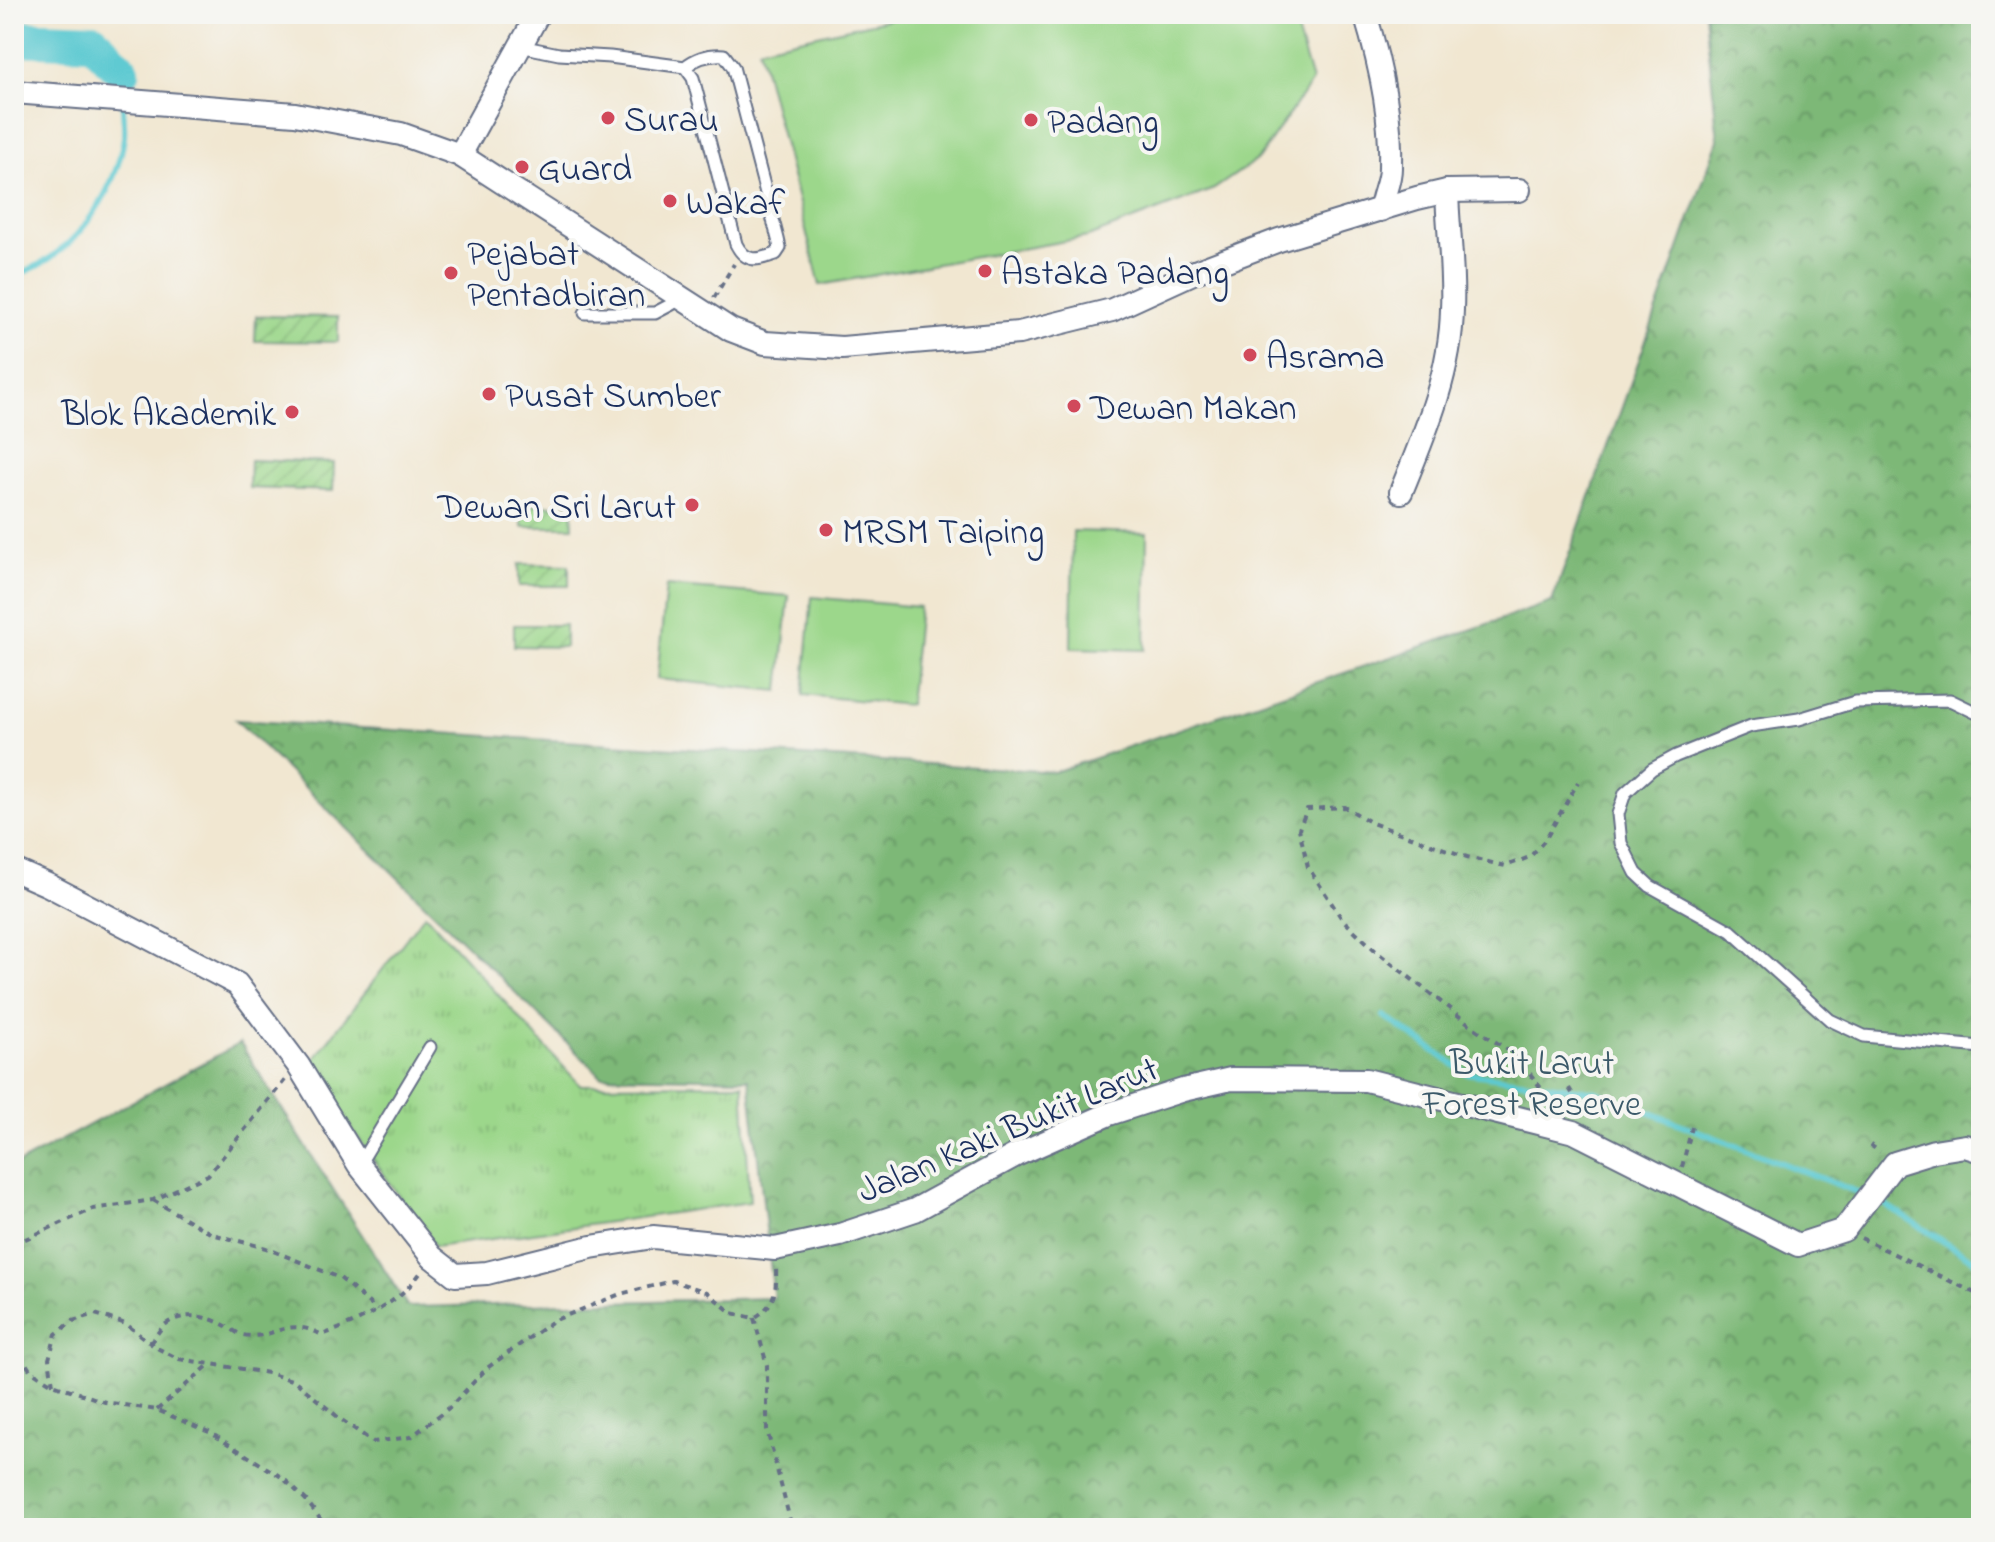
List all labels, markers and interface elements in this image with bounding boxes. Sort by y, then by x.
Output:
place label: Surau [624,96,719,149]
place label: Padang [1047,98,1159,151]
marker: Surau [599,109,617,127]
marker: Padang [1022,111,1040,129]
place label: Guard [538,145,632,198]
marker: Guard [513,158,531,176]
place label: Wakaf [686,179,786,232]
marker: Wakaf [661,192,679,210]
place label: Pejabat Pentadbiran [467,230,645,324]
place label: Astaka Padang [1001,249,1229,302]
marker: Astaka Padang [976,262,994,280]
marker: Pejabat Pentadbiran [442,264,460,282]
place label: Asrama [1266,333,1384,386]
marker: Asrama [1241,346,1259,364]
place label: Pusat Sumber [505,372,722,425]
place label: Dewan Makan [1089,384,1297,437]
marker: Pusat Sumber [480,385,498,403]
place label: Blok Akademik [61,390,276,443]
marker: Dewan Makan [1065,397,1083,415]
marker: Blok Akademik [283,403,301,421]
place label: Dewan Sri Larut [436,483,676,536]
marker: Dewan Sri Larut [683,496,701,514]
place label: MRSM Taiping [842,508,1044,561]
marker: MRSM Taiping [817,521,835,539]
park label: Bukit Larut Forest Reserve [1422,1039,1642,1133]
street label: Jalan Kaki Bukit Larut [850,1045,1167,1219]

